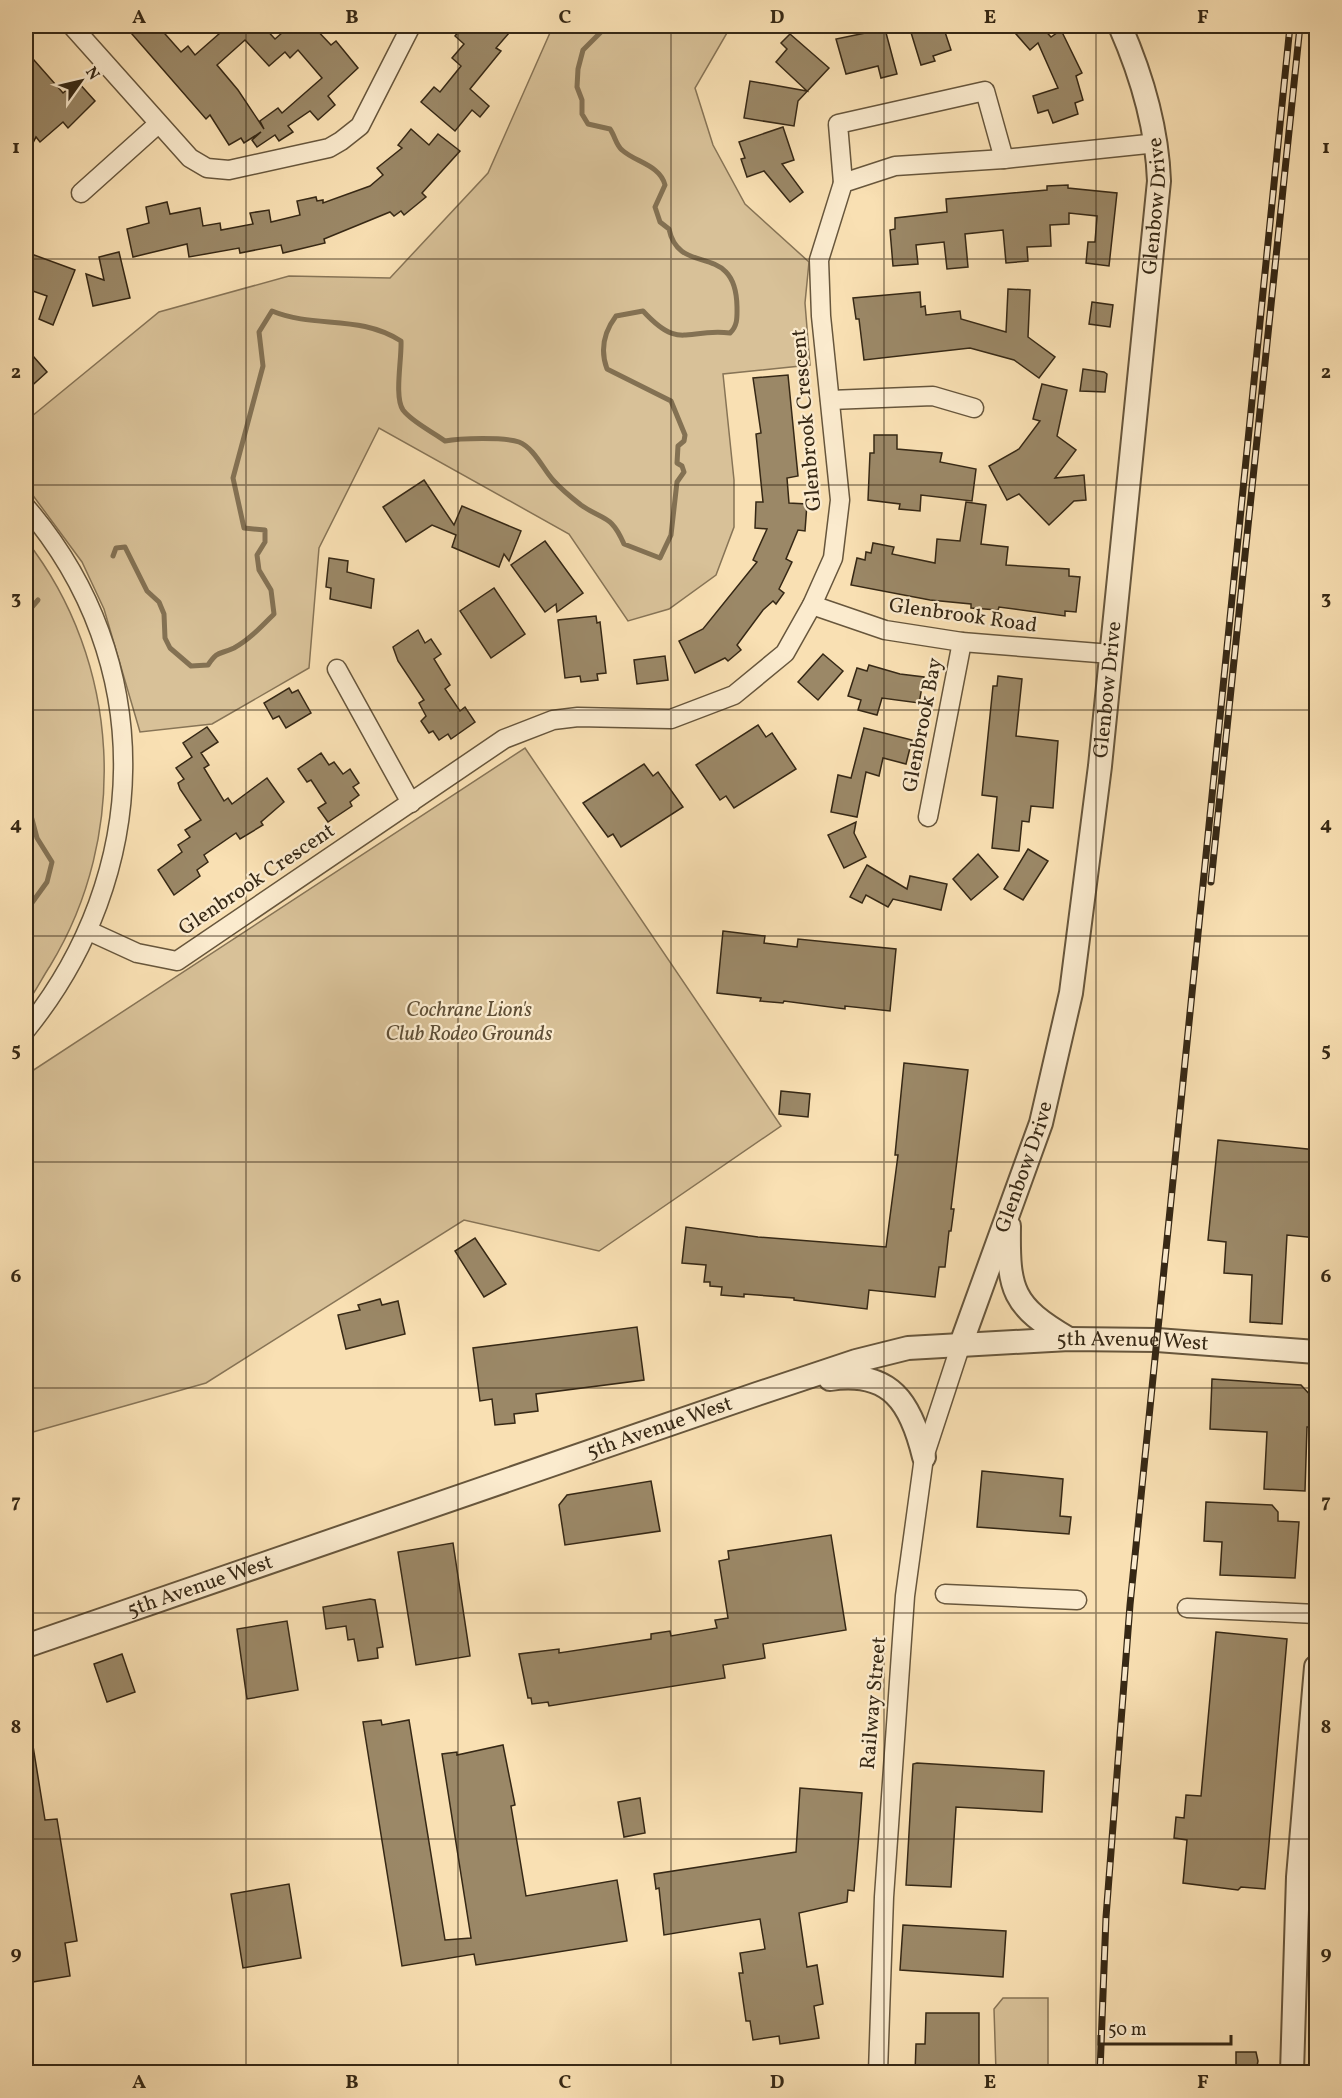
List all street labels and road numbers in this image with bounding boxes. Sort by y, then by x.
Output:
street label: Glenbow Drive [1135,135,1174,276]
street label: Glenbrook Crescent [785,328,829,512]
street label: Glenbrook Road [887,591,1039,641]
street label: Glenbow Drive [1086,620,1129,760]
street label: Glenbrook Bay [896,655,950,795]
street label: Glenbrook Crescent [173,817,341,943]
street label: Glenbow Drive [988,1098,1060,1237]
street label: 5th Avenue West [1056,1324,1210,1358]
street label: 5th Avenue West [583,1389,736,1466]
street label: 5th Avenue West [123,1548,277,1625]
street label: Railway Street [854,1635,894,1771]

